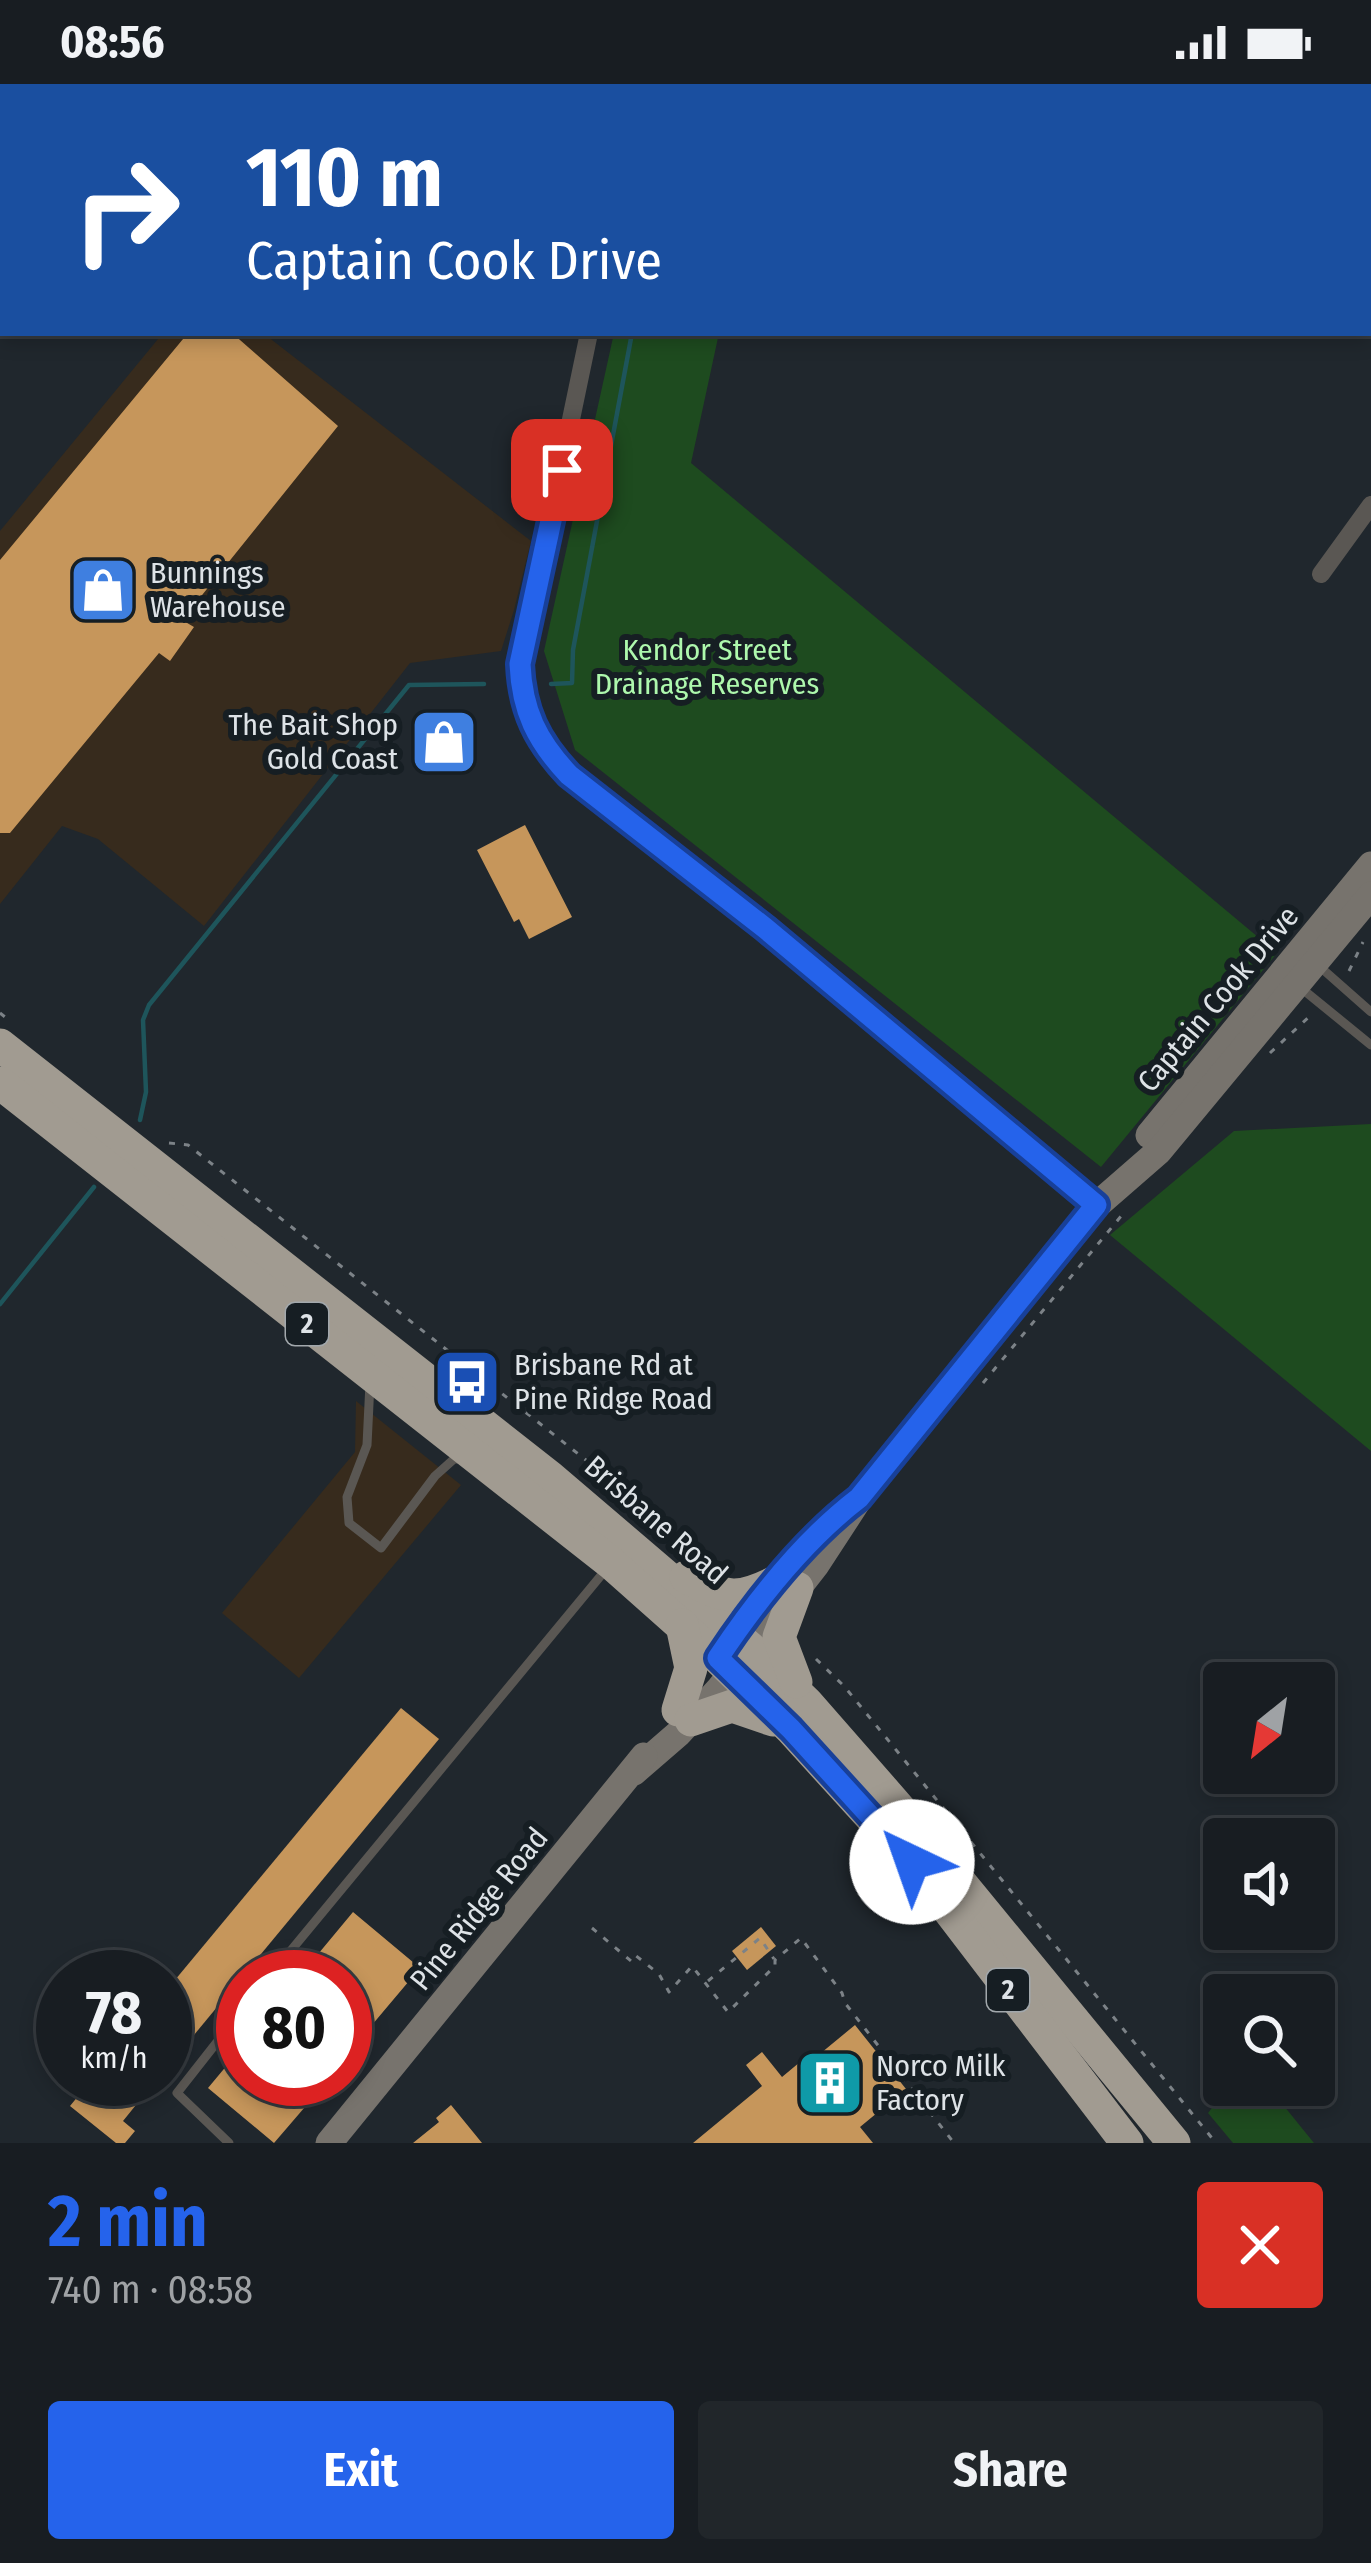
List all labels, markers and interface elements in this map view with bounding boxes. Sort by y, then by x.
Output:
text: 08:56 [60,15,165,69]
text: 110 m [246,127,443,228]
icon: right [48,132,204,288]
text: Captain Cook Drive [246,229,662,293]
pin [511,419,613,521]
icon: arrive [529,437,595,503]
shop icon: Bunnings Warehouse [68,555,138,625]
place label: Bunnings Warehouse [150,555,286,625]
park label: Kendor Street Drainage Reserves [595,632,819,702]
place label: The Bait Shop Gold Coast [228,707,398,777]
shop icon: The Bait Shop Gold Coast [409,707,479,777]
street label: Captain Cook Drive [1130,899,1306,1099]
road number: 2 [286,1303,328,1345]
bus stop icon: Brisbane Rd at Pine Ridge Road [432,1347,502,1417]
place label: Brisbane Rd at Pine Ridge Road [514,1347,713,1417]
street label: Brisbane Road [577,1448,735,1592]
north arrow [1203,1662,1335,1794]
map controls [1203,1662,1335,2106]
position arrow [849,1799,975,1925]
button: sound [1203,1818,1335,1950]
street label: Pine Ridge Road [403,1820,555,1998]
speed limit sign: 80 [216,1950,372,2106]
road number: 2 [987,1969,1029,2011]
button: search [1203,1974,1335,2106]
text: 78 [86,1977,142,2049]
text: km/h [81,2040,147,2076]
building icon: Norco Milk Factory [795,2048,865,2118]
place label: Norco Milk Factory [876,2048,1006,2118]
text: 2 min [48,2179,208,2265]
button: close [1197,2182,1323,2308]
text: 740 m · 08:58 [48,2267,253,2313]
button: Exit [48,2401,674,2539]
button: Share [698,2401,1323,2539]

